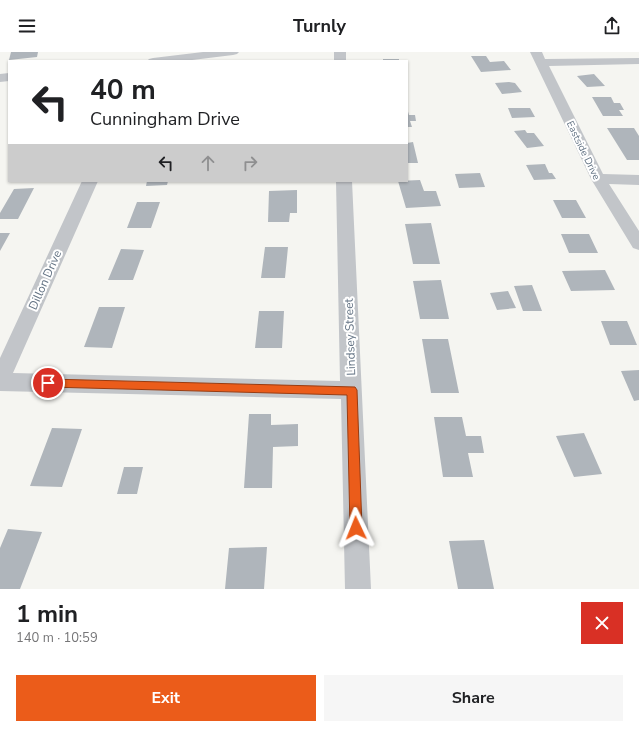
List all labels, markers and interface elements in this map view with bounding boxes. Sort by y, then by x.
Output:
text: Turnly [293,14,346,38]
icon: menu [16,15,38,37]
icon: share [601,15,623,37]
text: 40 m [90,71,156,109]
icon: left [24,76,76,128]
text: Cunningham Drive [90,107,240,131]
street label: Eastside Drive [563,119,603,182]
icon: left [155,152,177,174]
icon: ahead [197,152,219,174]
icon: right [239,152,261,174]
street label: Dillon Drive [25,248,65,312]
street label: Lindsey Street [341,297,359,376]
pin [31,366,65,400]
icon: arrive [37,372,59,394]
position arrow [335,507,377,549]
text: 1 min [16,598,78,630]
button: close [581,602,623,644]
text: 140 m · 10:59 [16,629,98,647]
button: Exit [16,675,316,721]
button: Share [324,675,623,721]

